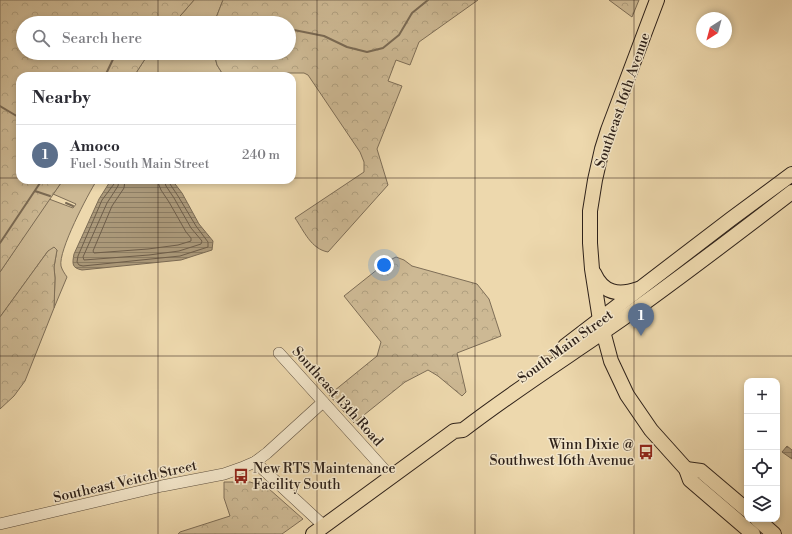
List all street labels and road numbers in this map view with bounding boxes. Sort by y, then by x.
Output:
street label: Southeast 16th Avenue [591,30,655,170]
street label: South Main Street [514,306,617,387]
street label: Southeast 13th Road [288,343,387,450]
street label: Southeast Veitch Street [52,457,199,507]

